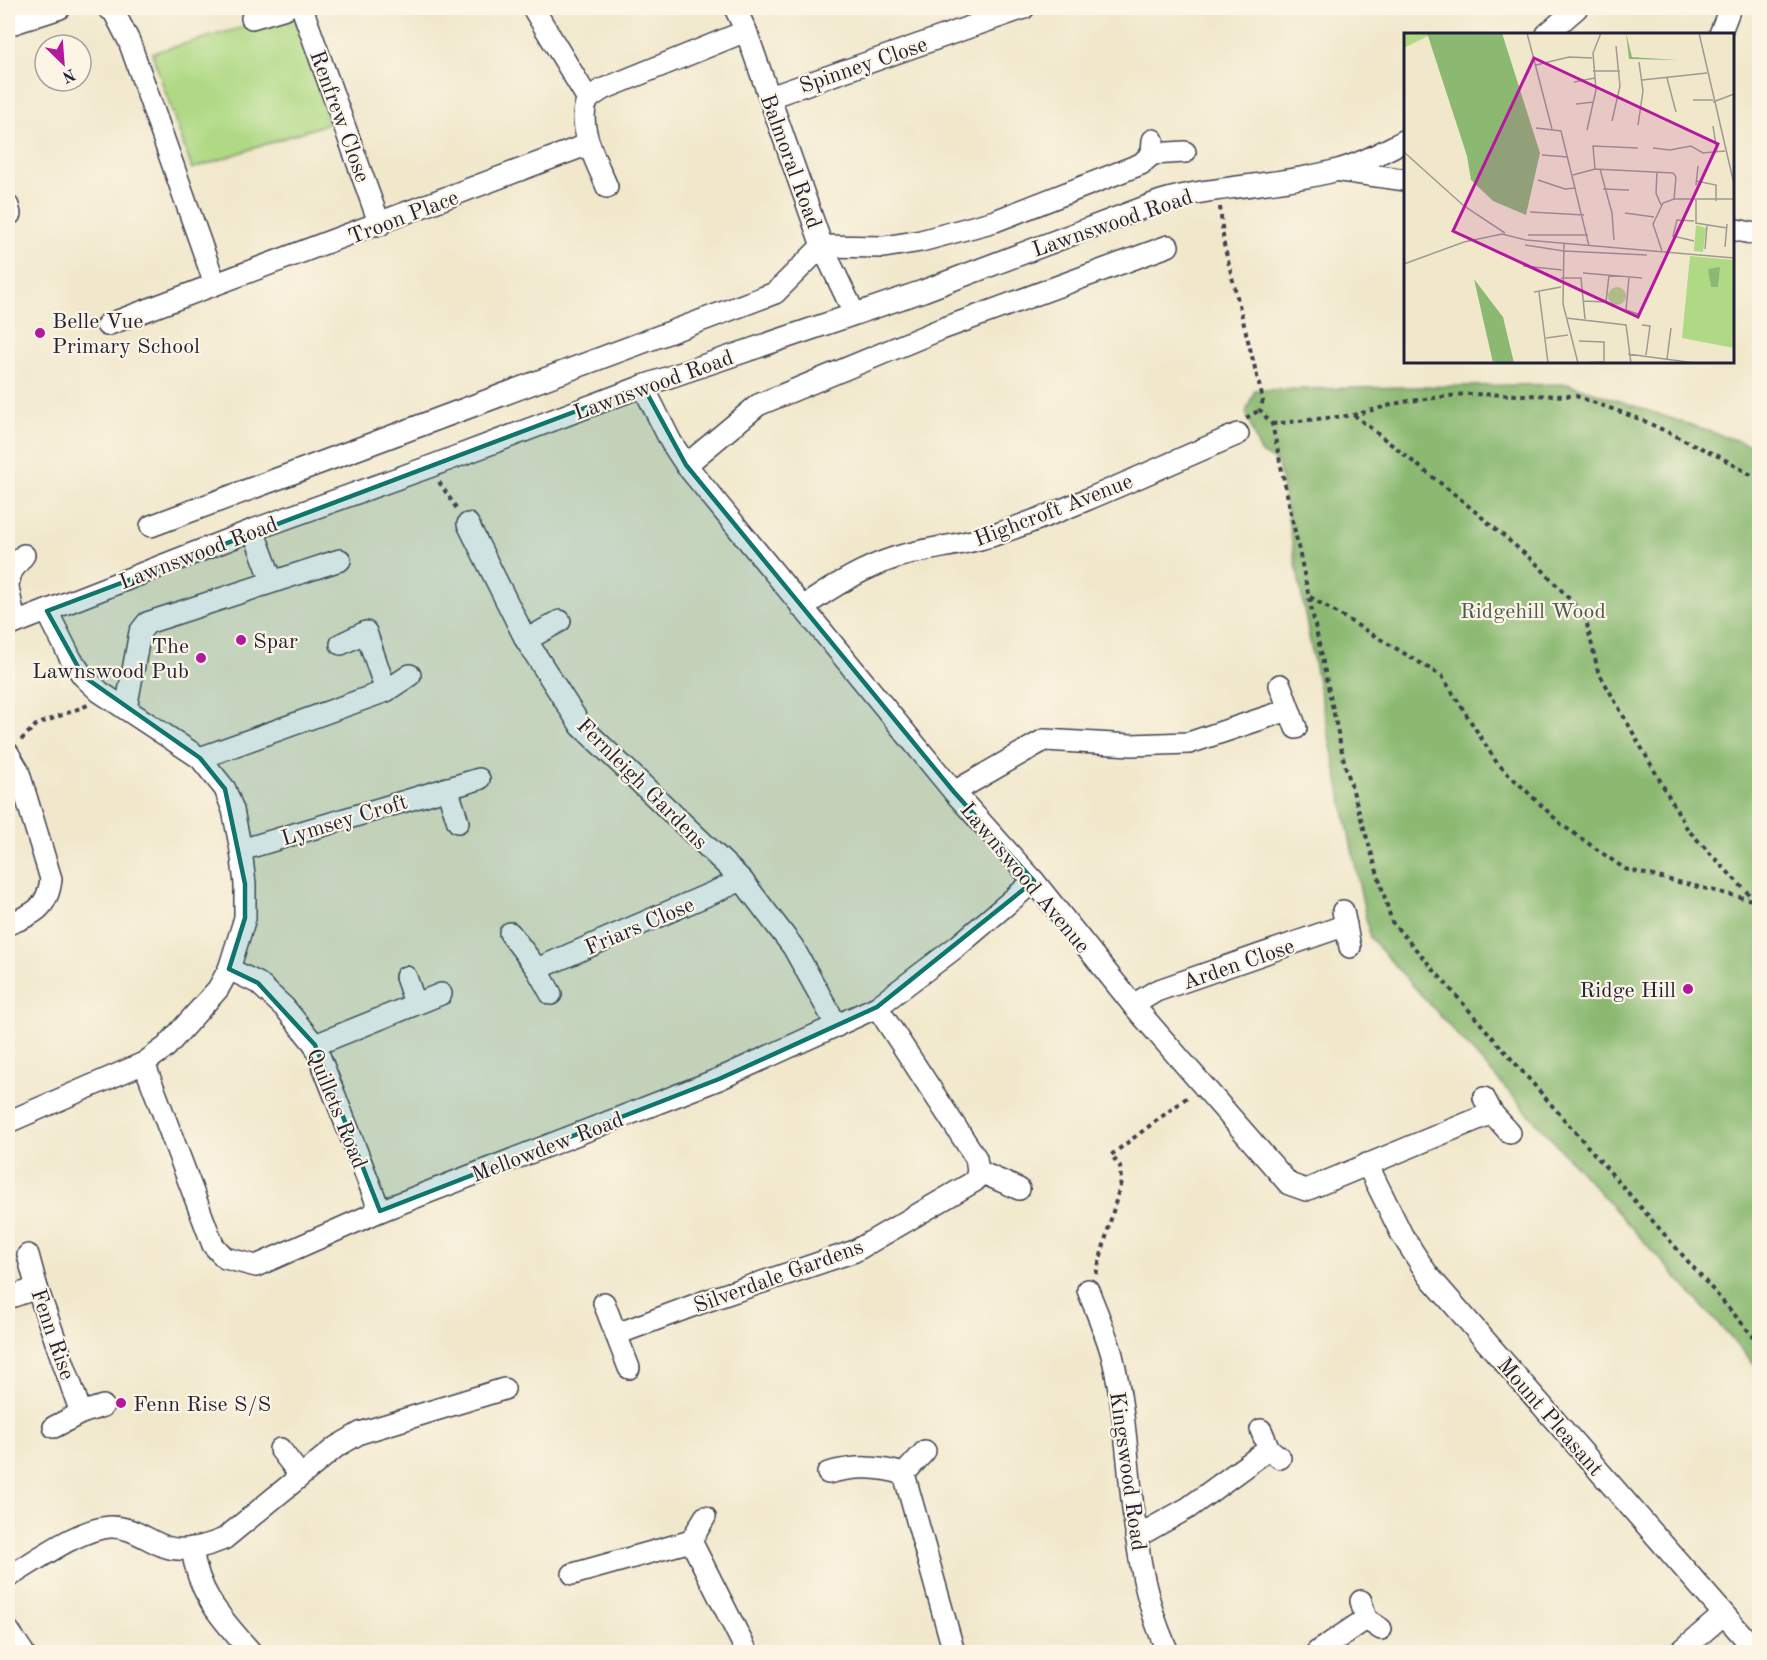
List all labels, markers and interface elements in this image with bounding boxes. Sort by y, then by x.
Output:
north arrow [33,33,93,93]
inset map [1404,33,1734,363]
street label: Spinney Close [797,34,931,98]
street label: Renfrew Close [305,48,373,186]
text: N [59,65,77,85]
street label: Balmoral Road [756,91,825,232]
street label: Lawnswood Road [1030,186,1196,262]
street label: Troon Place [346,187,462,249]
place label: Belle Vue Primary School [52,311,200,358]
marker: Belle Vue Primary School [33,326,47,340]
street label: Lawnswood Road [571,347,736,425]
street label: Highcroft Avenue [972,471,1136,551]
street label: Lawnswood Road [116,513,281,594]
park label: Ridgehill Wood [1460,601,1606,623]
place label: Spar [253,631,298,653]
marker: Spar [234,633,248,647]
place label: The Lawnswood Pub [32,636,189,683]
marker: The Lawnswood Pub [194,651,208,665]
street label: Fernleigh Gardens [572,715,711,854]
street label: Lymsey Croft [279,791,410,851]
street label: Lawnswood Avenue [955,799,1094,958]
street label: Friars Close [582,894,698,960]
street label: Arden Close [1180,935,1297,994]
place label: Ridge Hill [1580,980,1676,1002]
marker: Ridge Hill [1681,982,1695,996]
street label: Quillets Road [302,1046,370,1172]
street label: Mellowdew Road [469,1109,627,1187]
street label: Silverdale Gardens [691,1236,866,1318]
street label: Fenn Rise [26,1286,78,1383]
street label: Mount Pleasant [1492,1354,1607,1481]
street label: Kingswood Road [1105,1390,1149,1552]
place label: Fenn Rise S/S [133,1394,271,1416]
marker: Fenn Rise S/S [114,1396,128,1410]

